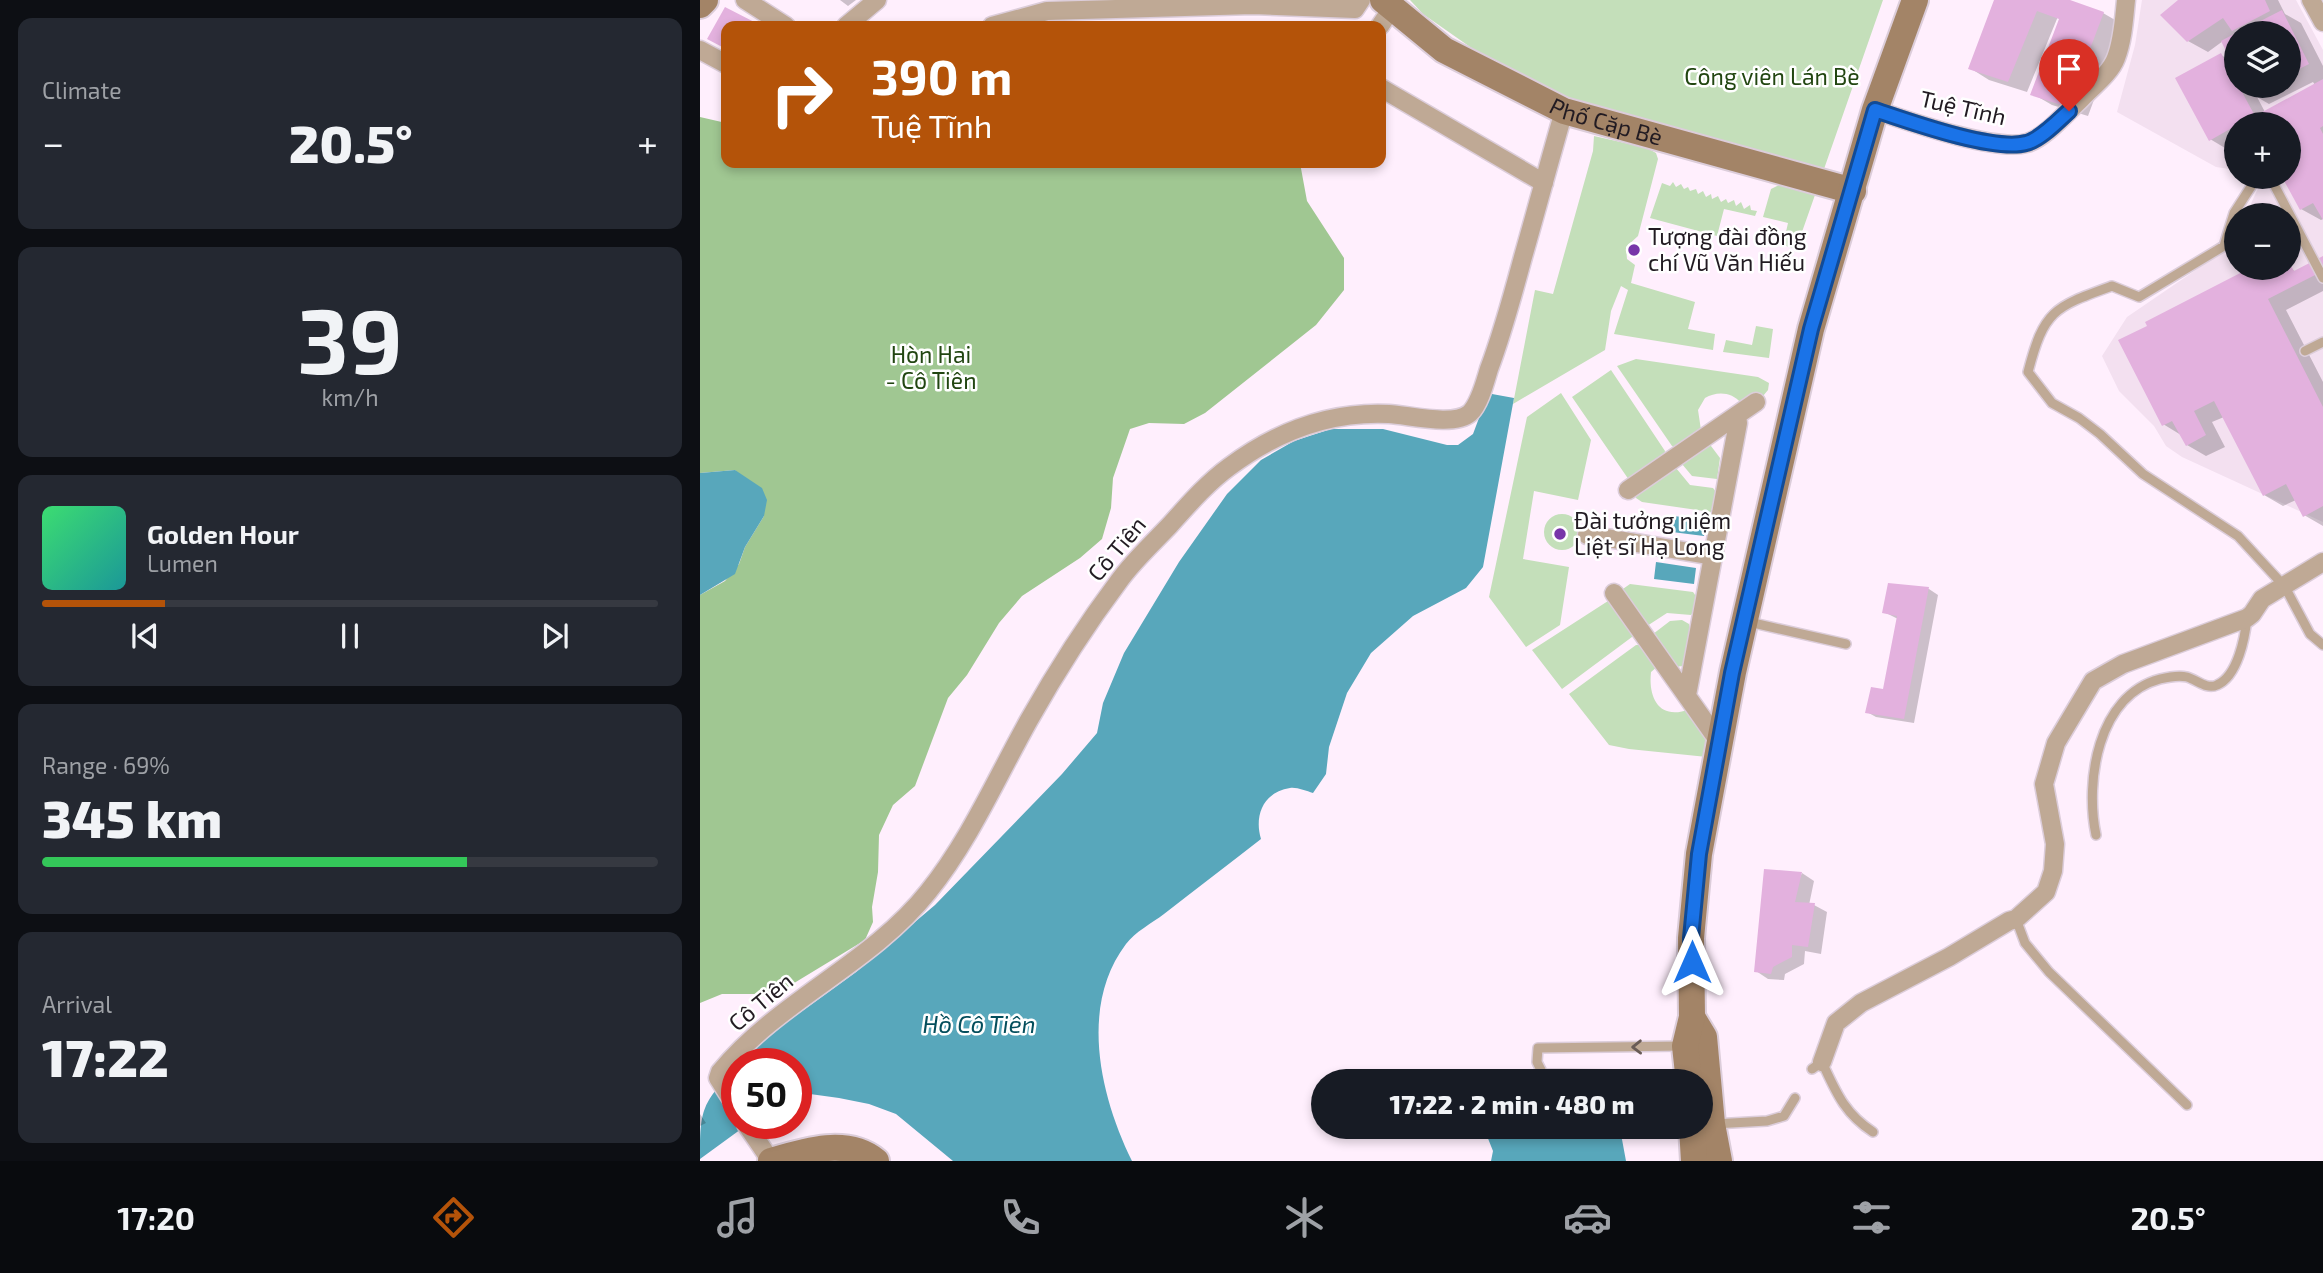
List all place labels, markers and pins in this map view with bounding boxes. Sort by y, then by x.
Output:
pin [2039,39,2099,111]
place label: Tượng đài đồng chí Vũ Văn Hiếu [1648,222,1807,276]
marker: Tượng đài đồng chí Vũ Văn Hiếu [1626,242,1642,258]
place label: Đài tưởng niệm Liệt sĩ Hạ Long [1574,506,1731,560]
marker: Đài tưởng niệm Liệt sĩ Hạ Long [1552,526,1568,542]

